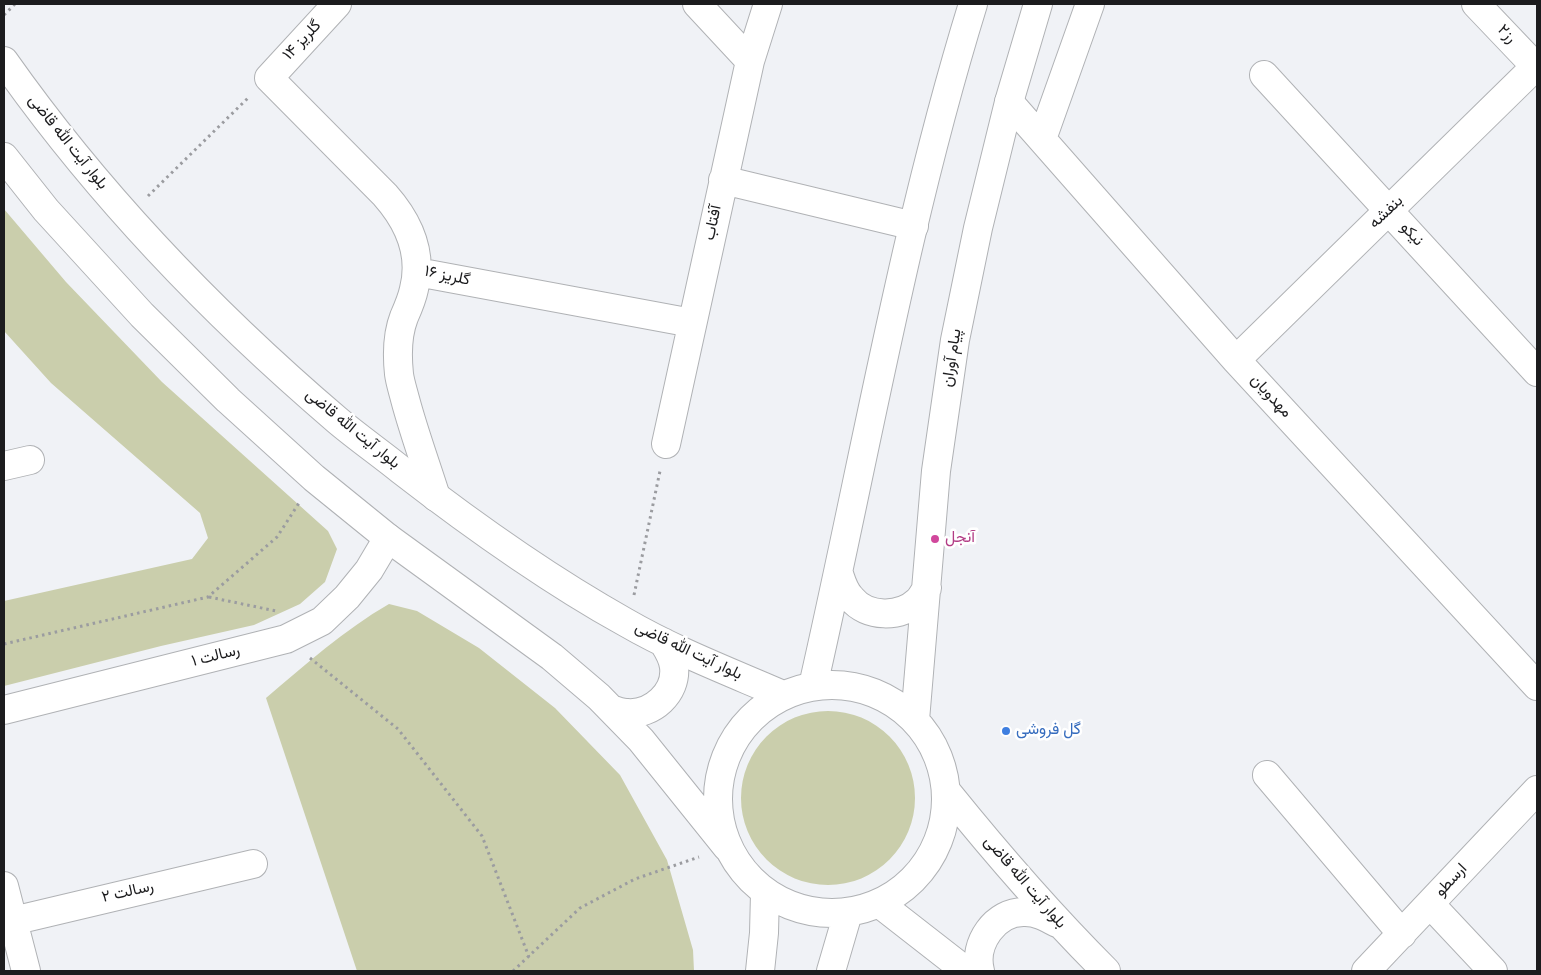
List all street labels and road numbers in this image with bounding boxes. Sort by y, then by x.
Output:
street label: گلریز ۱۴ [280,17,326,65]
street label: رز۲ [1492,21,1520,49]
street label: بلوار آیت ‌الله قاضی [23,92,111,194]
street label: بنفشه [1366,192,1408,234]
street label: آفتاب [701,204,727,242]
street label: نیکو [1395,219,1427,251]
street label: گلریز ۱۶ [422,263,472,291]
street label: پیام آوران [939,328,967,388]
street label: مهدویان [1245,371,1295,423]
street label: بلوار آیت ‌الله قاضی [301,386,403,474]
street label: بلوار آیت ‌الله قاضی [631,619,745,685]
street label: رسالت ۱ [190,642,242,672]
street label: بلوار آیت ‌الله قاضی [979,833,1069,933]
street label: ارسطو [1432,860,1472,902]
street label: رسالت ۲ [100,878,156,908]

